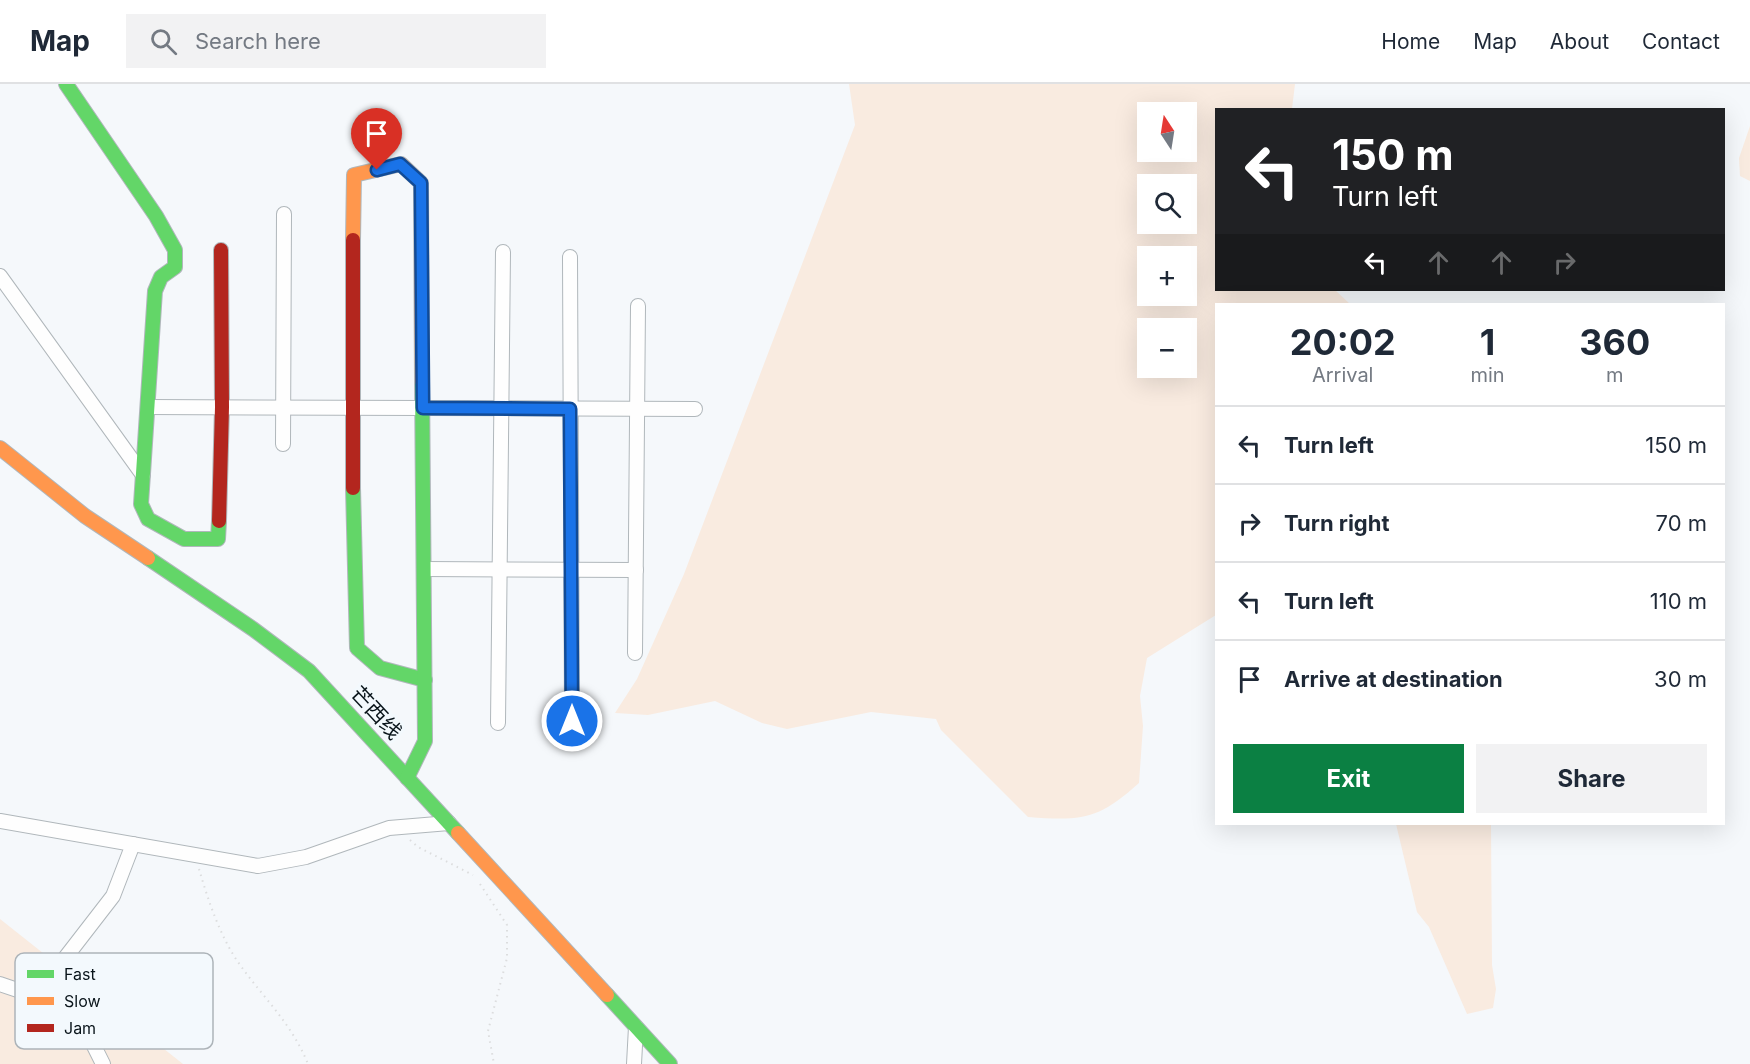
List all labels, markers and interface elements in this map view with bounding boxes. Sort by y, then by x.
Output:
search box [126,14,546,68]
text: Map [30,24,90,58]
icon: search [147,25,180,58]
text: Search here [195,28,321,54]
text: Home [1381,29,1440,54]
text: Map [1473,29,1517,54]
text: About [1550,29,1609,54]
text: Contact [1642,29,1720,54]
north arrow [1137,102,1197,162]
map controls [1137,102,1197,378]
pin [351,108,402,170]
icon: arrive [360,117,393,150]
text: 150 m [1332,129,1454,180]
icon: left [1233,132,1311,210]
button: search [1137,174,1197,234]
text: Turn left [1332,180,1438,213]
button: + [1137,246,1197,306]
icon: left [1359,246,1392,279]
icon: ahead [1422,246,1455,279]
icon: ahead [1485,246,1518,279]
icon: right [1548,246,1581,279]
button: − [1137,318,1197,378]
text: 20:02 [1290,320,1396,364]
text: 1 [1480,320,1495,364]
text: 360 [1579,320,1650,364]
text: Arrival [1312,363,1373,387]
text: min [1470,363,1505,387]
text: m [1606,363,1624,387]
icon: left [1233,429,1266,462]
text: Turn left [1284,432,1374,458]
text: 150 m [1645,432,1707,458]
icon: right [1233,507,1266,540]
text: Turn right [1284,510,1390,536]
text: 70 m [1656,510,1707,536]
icon: left [1233,585,1266,618]
text: Turn left [1284,588,1374,614]
text: 110 m [1650,588,1707,614]
icon: arrive [1233,663,1266,696]
text: Arrive at destination [1284,666,1503,692]
text: 30 m [1654,666,1707,692]
street label: 芒西线 [346,681,407,744]
position arrow [540,689,604,753]
button: Exit [1233,744,1464,813]
button: Share [1476,744,1707,813]
legend [15,953,213,1049]
text: Fast [64,964,96,984]
text: Slow [64,991,101,1011]
text: Jam [64,1018,96,1038]

